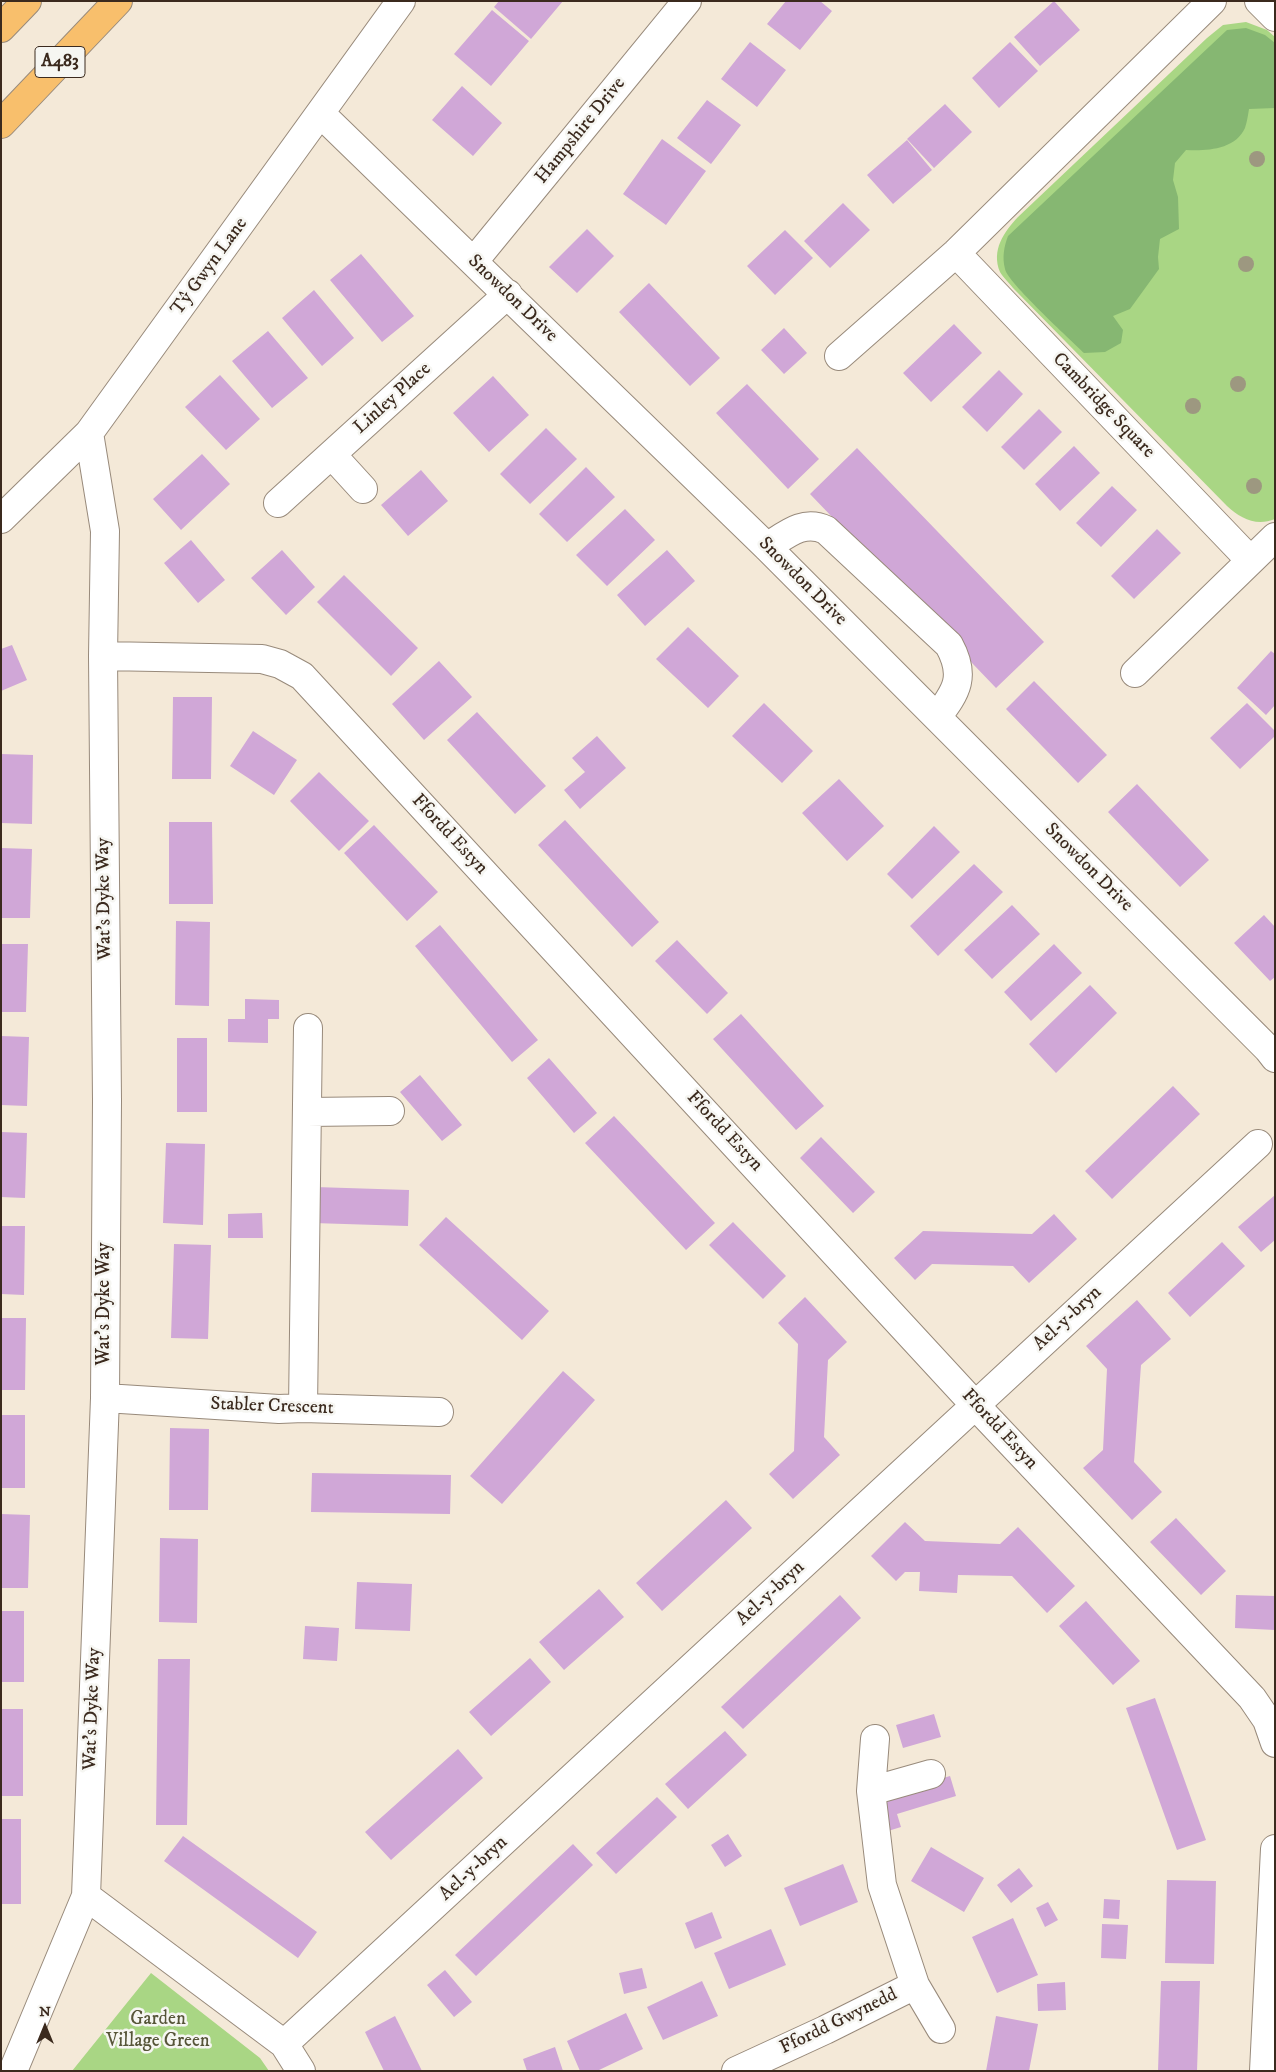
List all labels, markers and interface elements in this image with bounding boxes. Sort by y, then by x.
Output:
road number: A483 [35,46,85,78]
street label: Hampshire Drive [531,73,631,189]
street label: Tŷ Gwyn Lane [167,214,253,320]
street label: Snowdon Drive [462,250,562,348]
street label: Cambridge Square [1047,348,1159,464]
street label: Linley Place [350,358,436,440]
street label: Snowdon Drive [753,533,851,631]
street label: Ffordd Estyn [406,790,492,880]
street label: Snowdon Drive [1039,819,1137,917]
street label: Wat's Dyke Way [93,837,117,961]
street label: Ffordd Estyn [681,1087,767,1177]
street label: Wat's Dyke Way [94,1243,116,1365]
street label: Ael-y-bryn [1029,1282,1107,1356]
street label: Ffordd Estyn [956,1385,1042,1475]
street label: Stabler Crescent [210,1393,334,1421]
street label: Ael-y-bryn [732,1557,810,1631]
street label: Wat's Dyke Way [79,1647,107,1771]
street label: Ael-y-bryn [435,1832,513,1906]
street label: Ffordd Gwynedd [777,1984,901,2060]
north arrow [20,2002,70,2052]
text: N [39,2003,51,2021]
park label: Garden Village Green [106,2009,210,2053]

